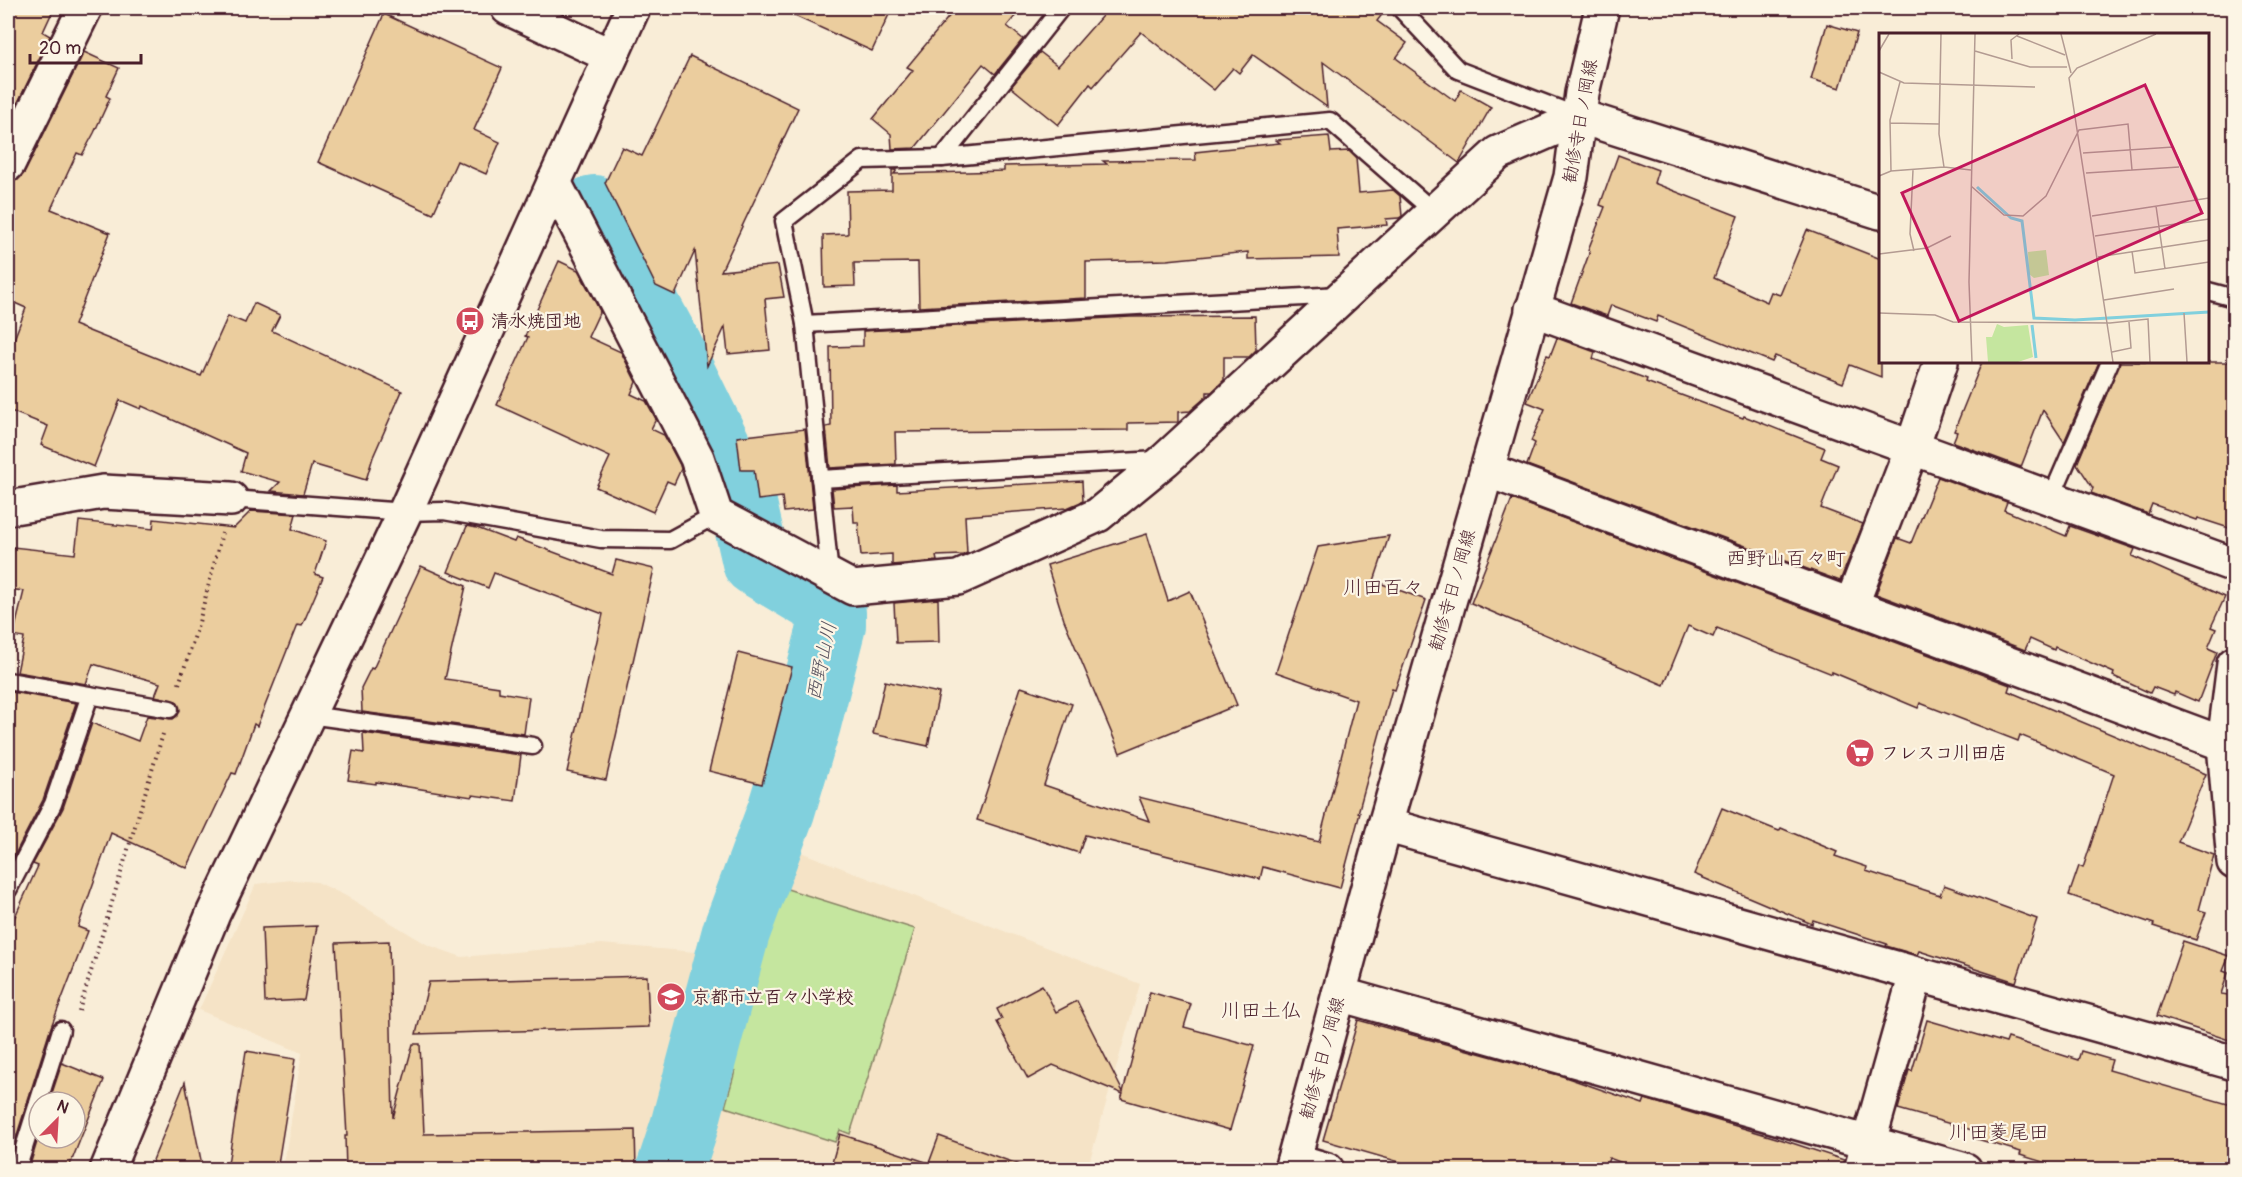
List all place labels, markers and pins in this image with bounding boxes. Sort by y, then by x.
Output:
bus stop icon: 清水焼団地 [454,305,486,337]
place label: 清水焼団地 [491,310,581,333]
supermarket icon: フレスコ川田店 [1844,737,1876,769]
place label: フレスコ川田店 [1881,742,2007,765]
school or university icon: 京都市立百々小学校 [655,981,687,1013]
place label: 京都市立百々小学校 [692,986,854,1009]

